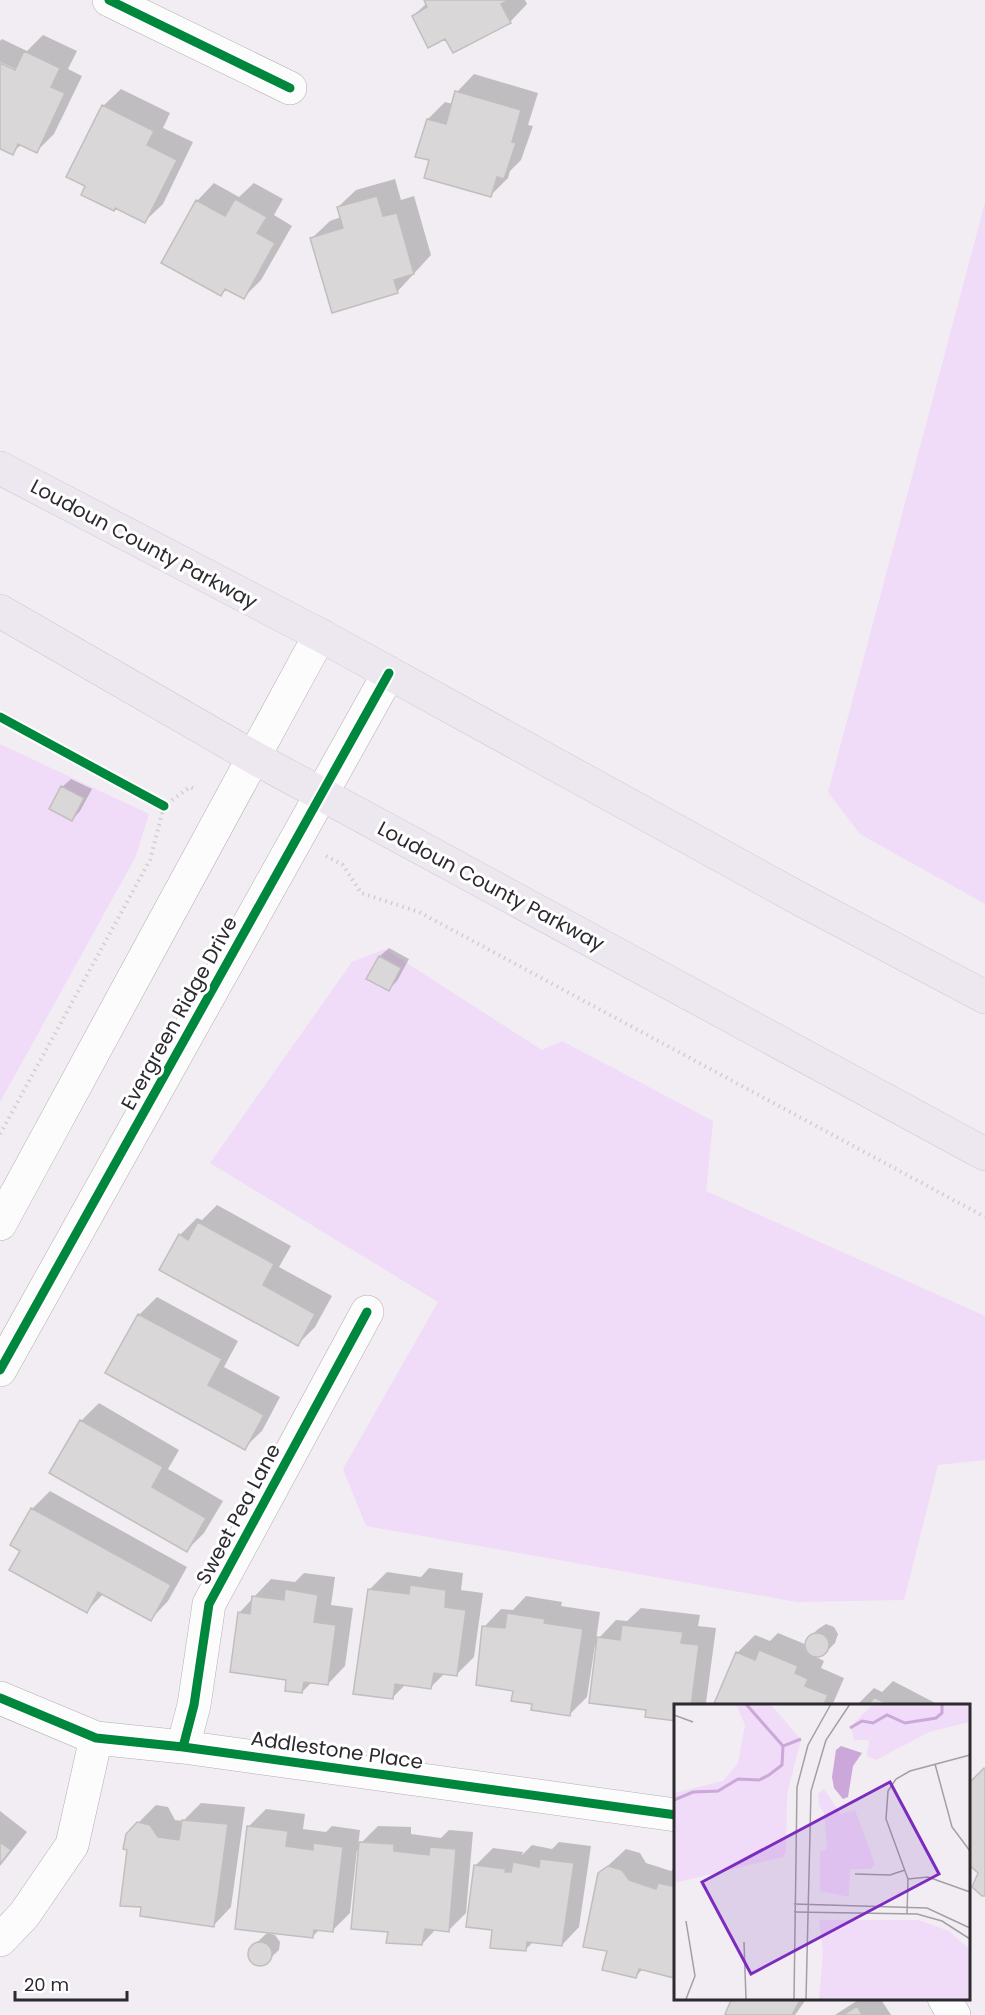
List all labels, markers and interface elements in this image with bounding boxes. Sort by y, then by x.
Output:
street label: Loudoun County Parkway [26,472,262,616]
street label: Loudoun County Parkway [373,814,609,958]
street label: Evergreen Ridge Drive [114,911,244,1115]
street label: Sweet Pea Lane [189,1439,287,1589]
inset map [674,1704,970,2000]
street label: Addlestone Place [249,1724,425,1776]
scale bar [15,1964,128,2002]
text: 20 m [24,1972,69,1997]

